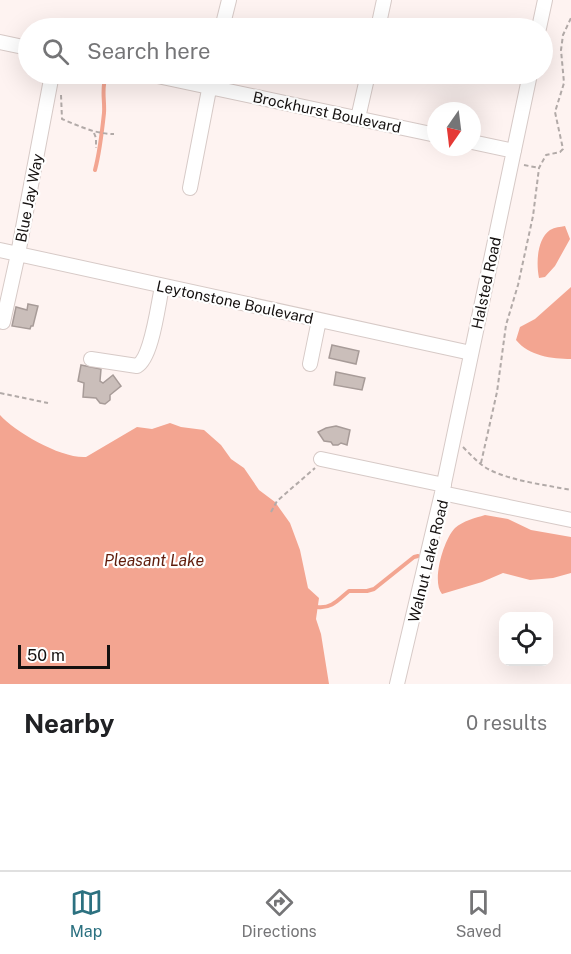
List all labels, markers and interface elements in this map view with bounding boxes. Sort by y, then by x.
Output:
search box [18,18,553,84]
icon: search [39,35,72,68]
text: Search here [87,38,211,64]
street label: Brockhurst Boulevard [251,88,403,136]
north arrow [427,102,481,156]
street label: Blue Jay Way [12,152,46,244]
street label: Halsted Road [468,235,504,331]
street label: Leytonstone Boulevard [155,277,315,327]
street label: Walnut Lake Road [405,498,451,624]
water label: Pleasant Lake [104,551,204,570]
map controls [499,612,553,666]
button: locate [499,612,553,666]
scale bar [18,642,110,670]
text: 50 m [27,646,65,665]
text: Nearby [24,708,114,739]
text: 0 results [466,711,547,735]
tab: Map [70,886,103,941]
tab: Directions [242,886,317,941]
tab: Saved [456,886,501,941]

